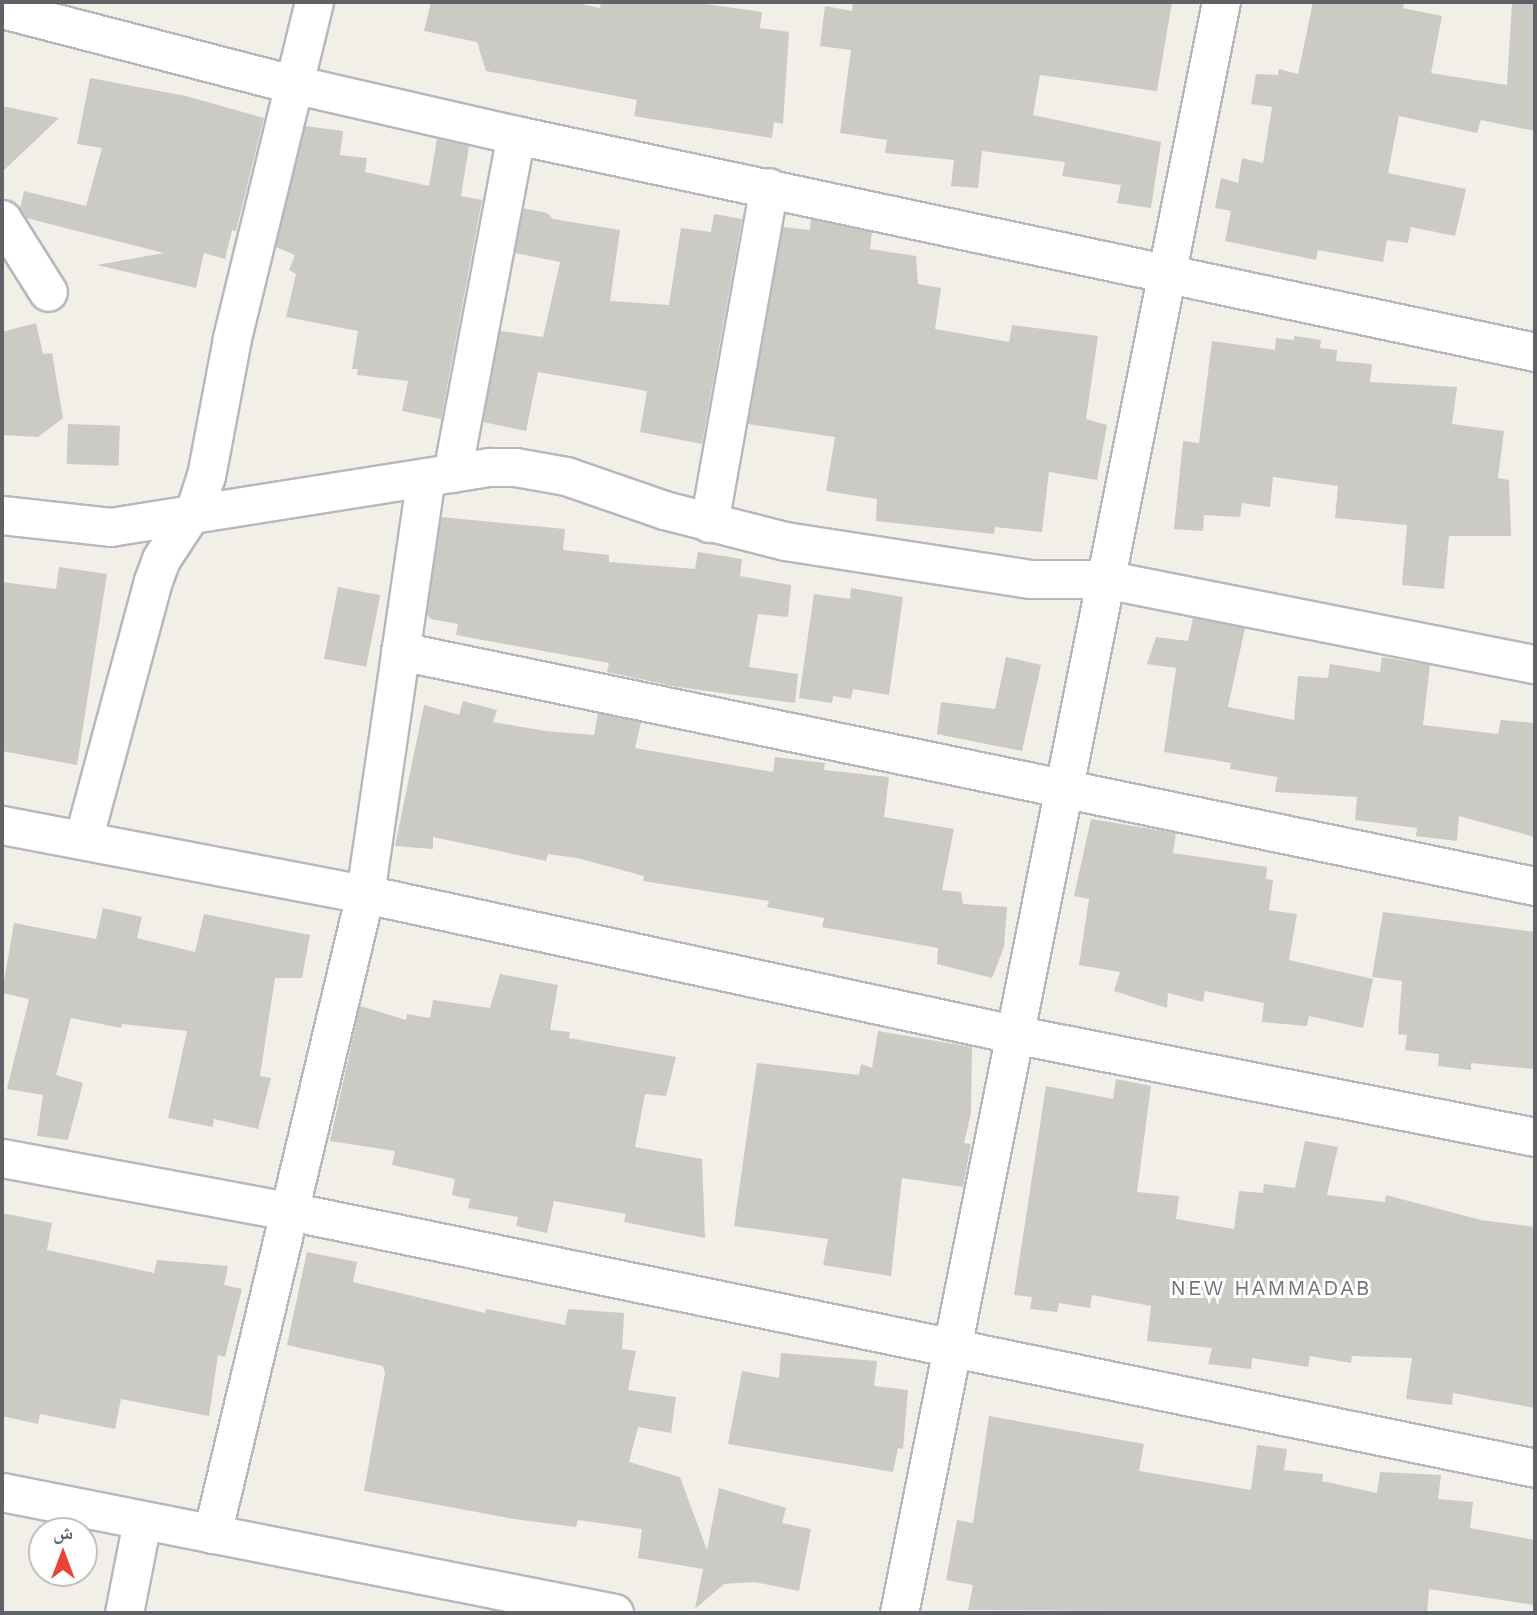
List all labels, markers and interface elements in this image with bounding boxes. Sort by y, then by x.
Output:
district label: NEW HAMMADAB [1172,1275,1370,1301]
north arrow [28,1517,98,1587]
text: ش [53,1521,73,1544]

